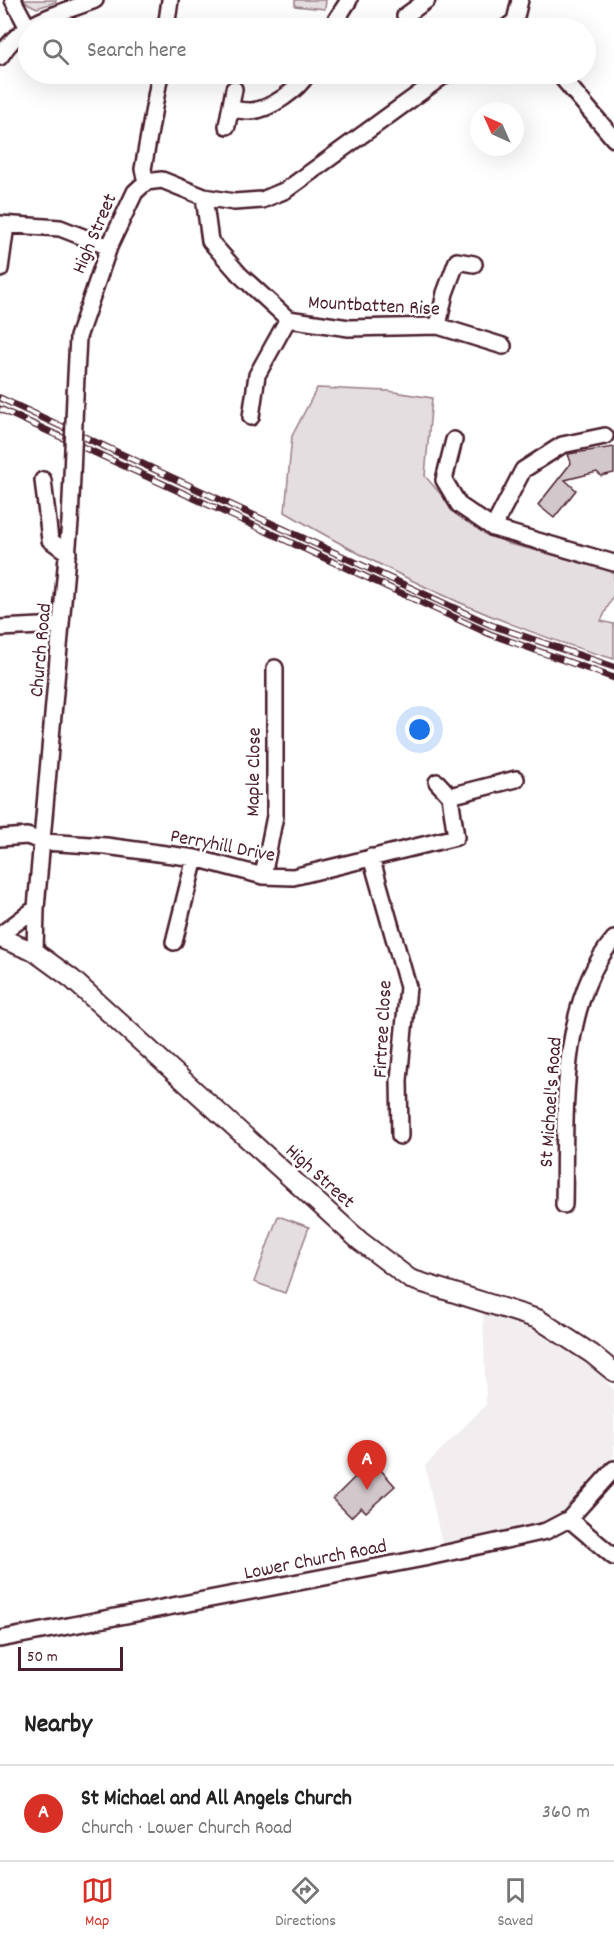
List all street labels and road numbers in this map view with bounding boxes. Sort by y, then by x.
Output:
street label: High Street [66,190,125,279]
street label: Mountbatten Rise [307,290,441,324]
street label: Church Road [24,602,60,698]
street label: Maple Close [240,727,270,817]
street label: Perryhill Drive [168,823,277,871]
street label: Firtree Close [367,979,401,1079]
street label: St Michael's Road [533,1036,571,1168]
street label: High Street [278,1138,360,1216]
street label: Lower Church Road [242,1533,389,1589]

